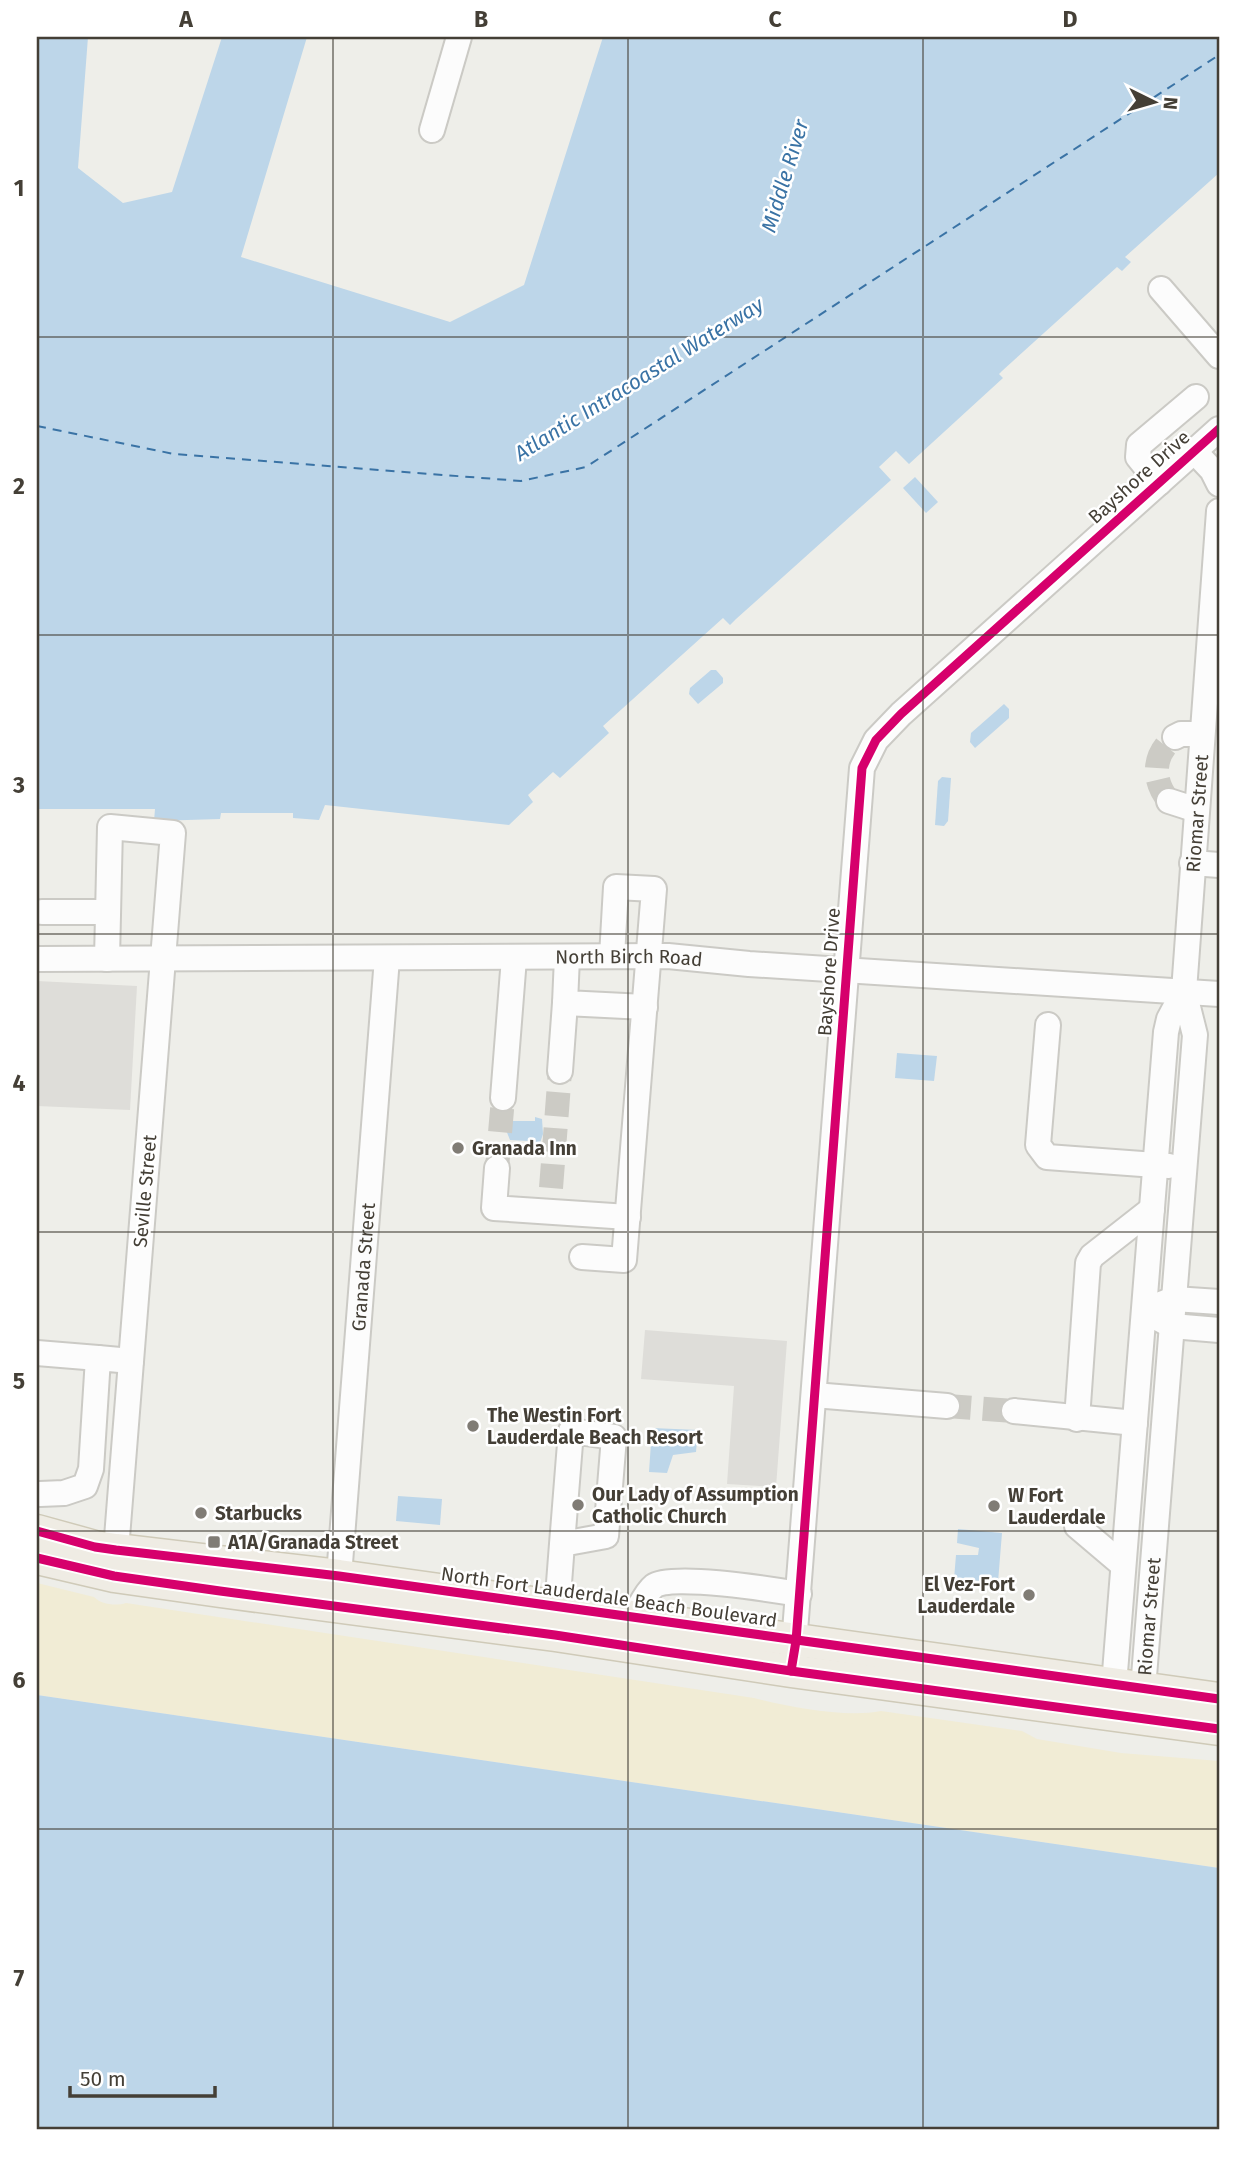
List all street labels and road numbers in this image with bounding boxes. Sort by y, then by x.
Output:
street label: Bayshore Drive [1084,425,1194,529]
street label: Riomar Street [1181,753,1213,873]
street label: Bayshore Drive [813,907,845,1037]
street label: North Birch Road [555,944,704,971]
street label: Seville Street [129,1133,161,1248]
street label: Granada Street [347,1202,379,1332]
street label: Riomar Street [1133,1556,1165,1676]
street label: North Fort Lauderdale Beach Boulevard [439,1562,779,1632]

